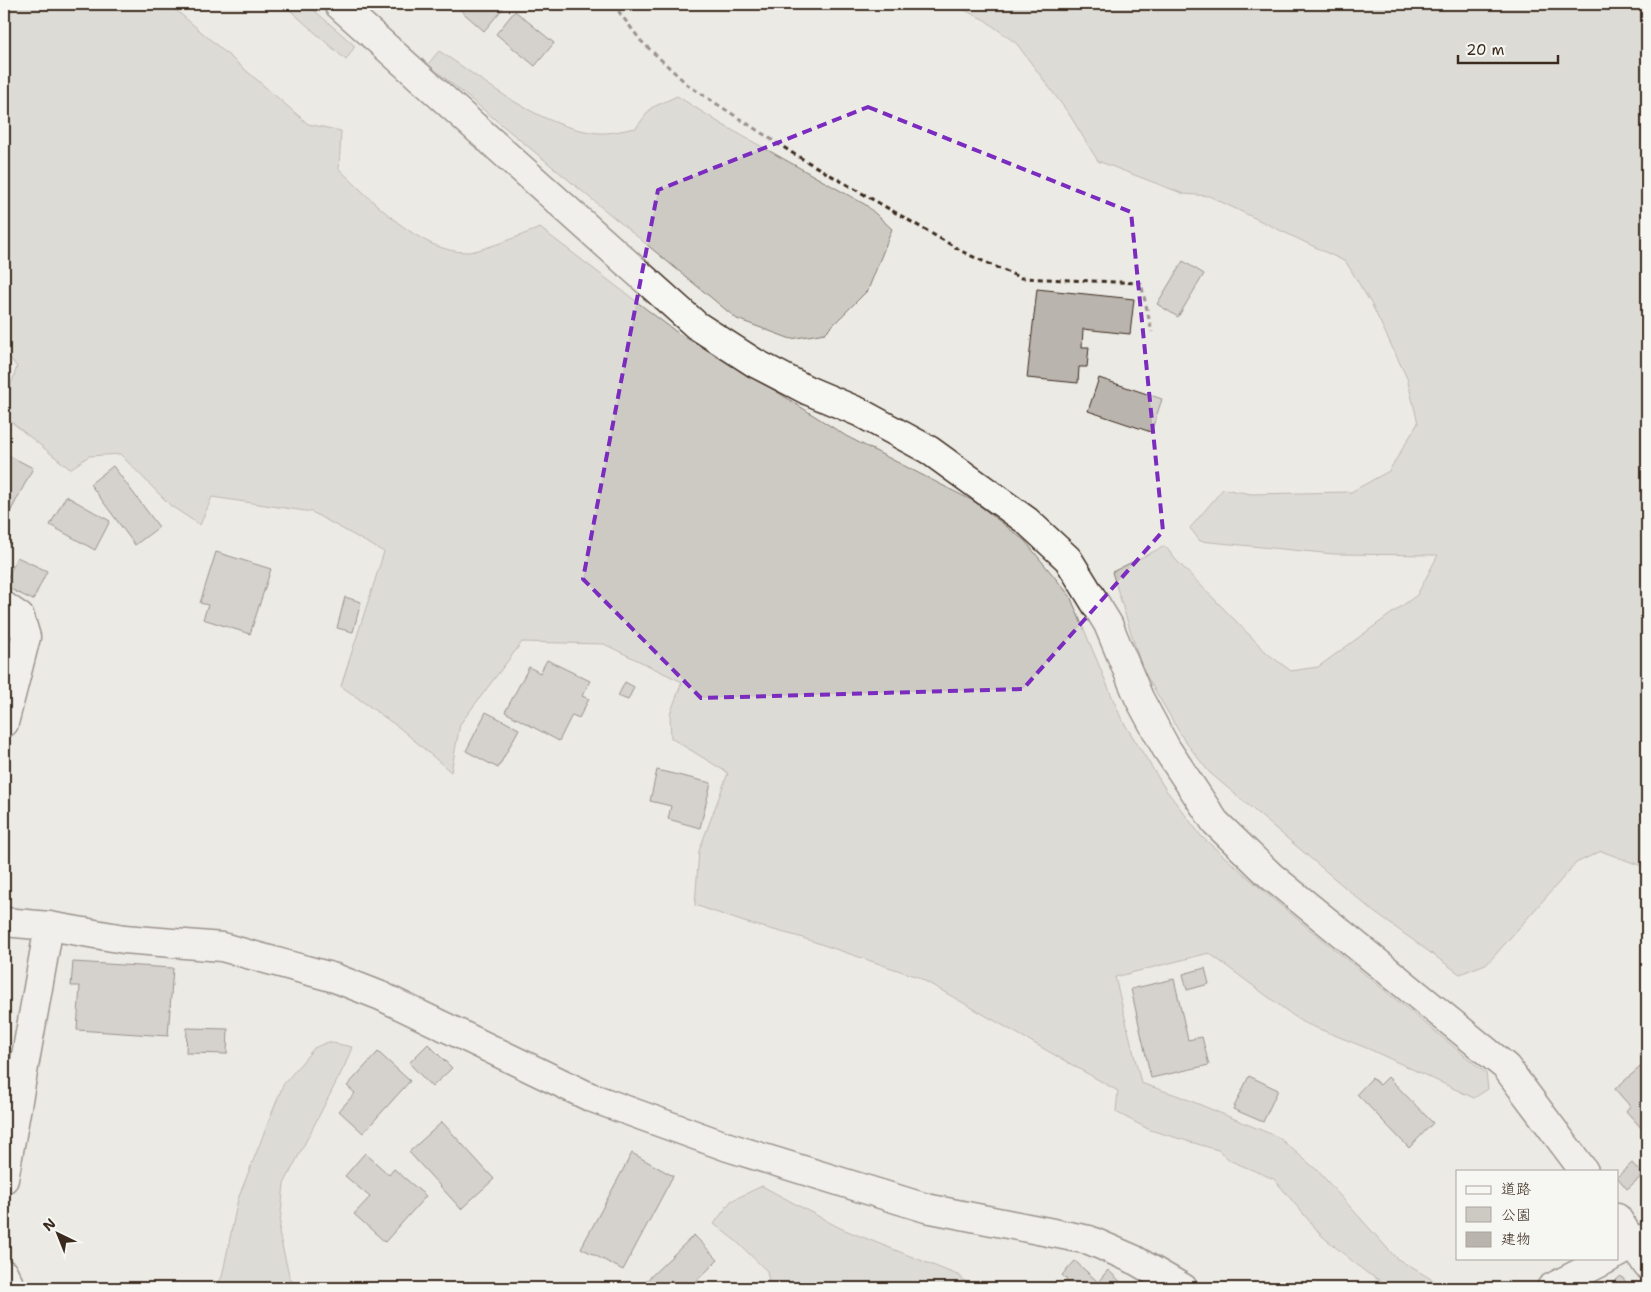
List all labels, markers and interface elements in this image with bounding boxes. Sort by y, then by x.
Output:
scale bar [1458,32,1558,64]
text: 20 m [1466,40,1505,60]
legend [1456,1170,1618,1260]
text: 道路 [1501,1179,1531,1199]
text: 公園 [1501,1205,1531,1225]
north arrow [32,1210,82,1260]
text: N [39,1214,59,1235]
text: 建物 [1501,1229,1531,1249]

